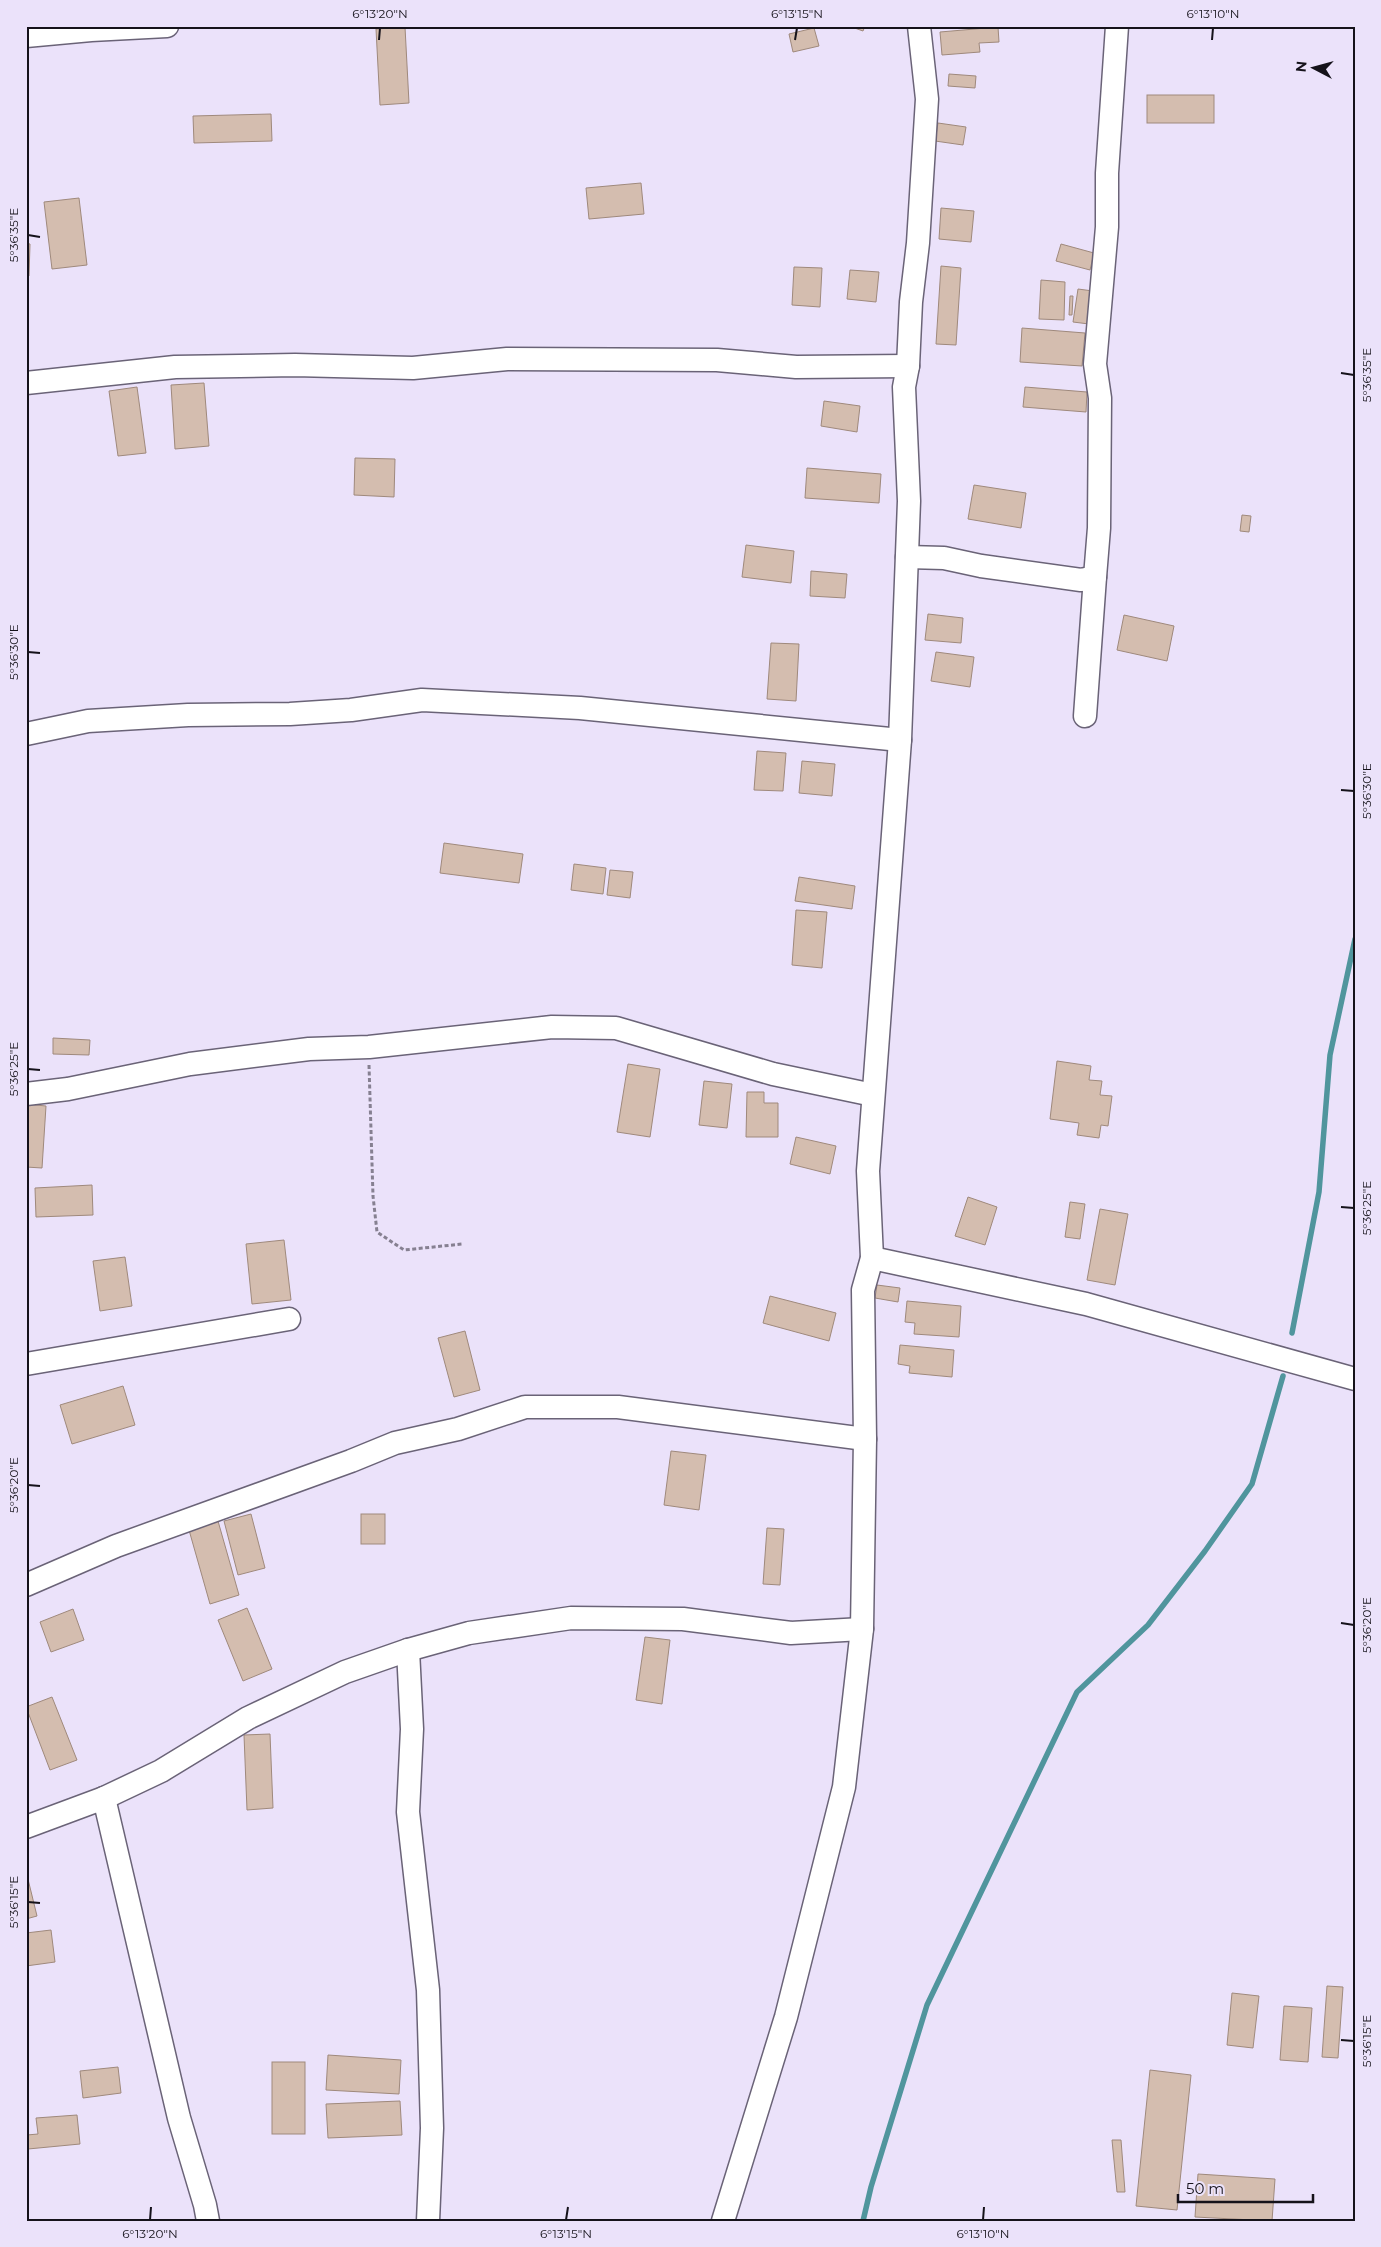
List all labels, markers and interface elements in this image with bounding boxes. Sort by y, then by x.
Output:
text: 6°13'20"N [352,6,408,21]
text: 6°13'15"N [771,6,823,21]
text: 6°13'10"N [1186,6,1240,21]
north arrow [1288,42,1338,92]
text: N [1292,60,1311,73]
text: 5°36'35"E [6,208,21,262]
text: 5°36'35"E [1359,348,1374,402]
text: 5°36'30"E [6,624,21,680]
text: 5°36'30"E [1359,763,1374,819]
text: 5°36'25"E [6,1042,21,1096]
text: 5°36'25"E [1359,1181,1374,1235]
text: 5°36'20"E [6,1457,21,1513]
text: 5°36'20"E [1359,1597,1374,1653]
text: 5°36'15"E [6,1876,21,1928]
text: 5°36'15"E [1359,2015,1374,2067]
scale bar [1178,2172,1314,2204]
text: 50 m [1186,2179,1224,2198]
text: 6°13'20"N [122,2226,178,2241]
text: 6°13'15"N [540,2226,592,2241]
text: 6°13'10"N [956,2226,1010,2241]

